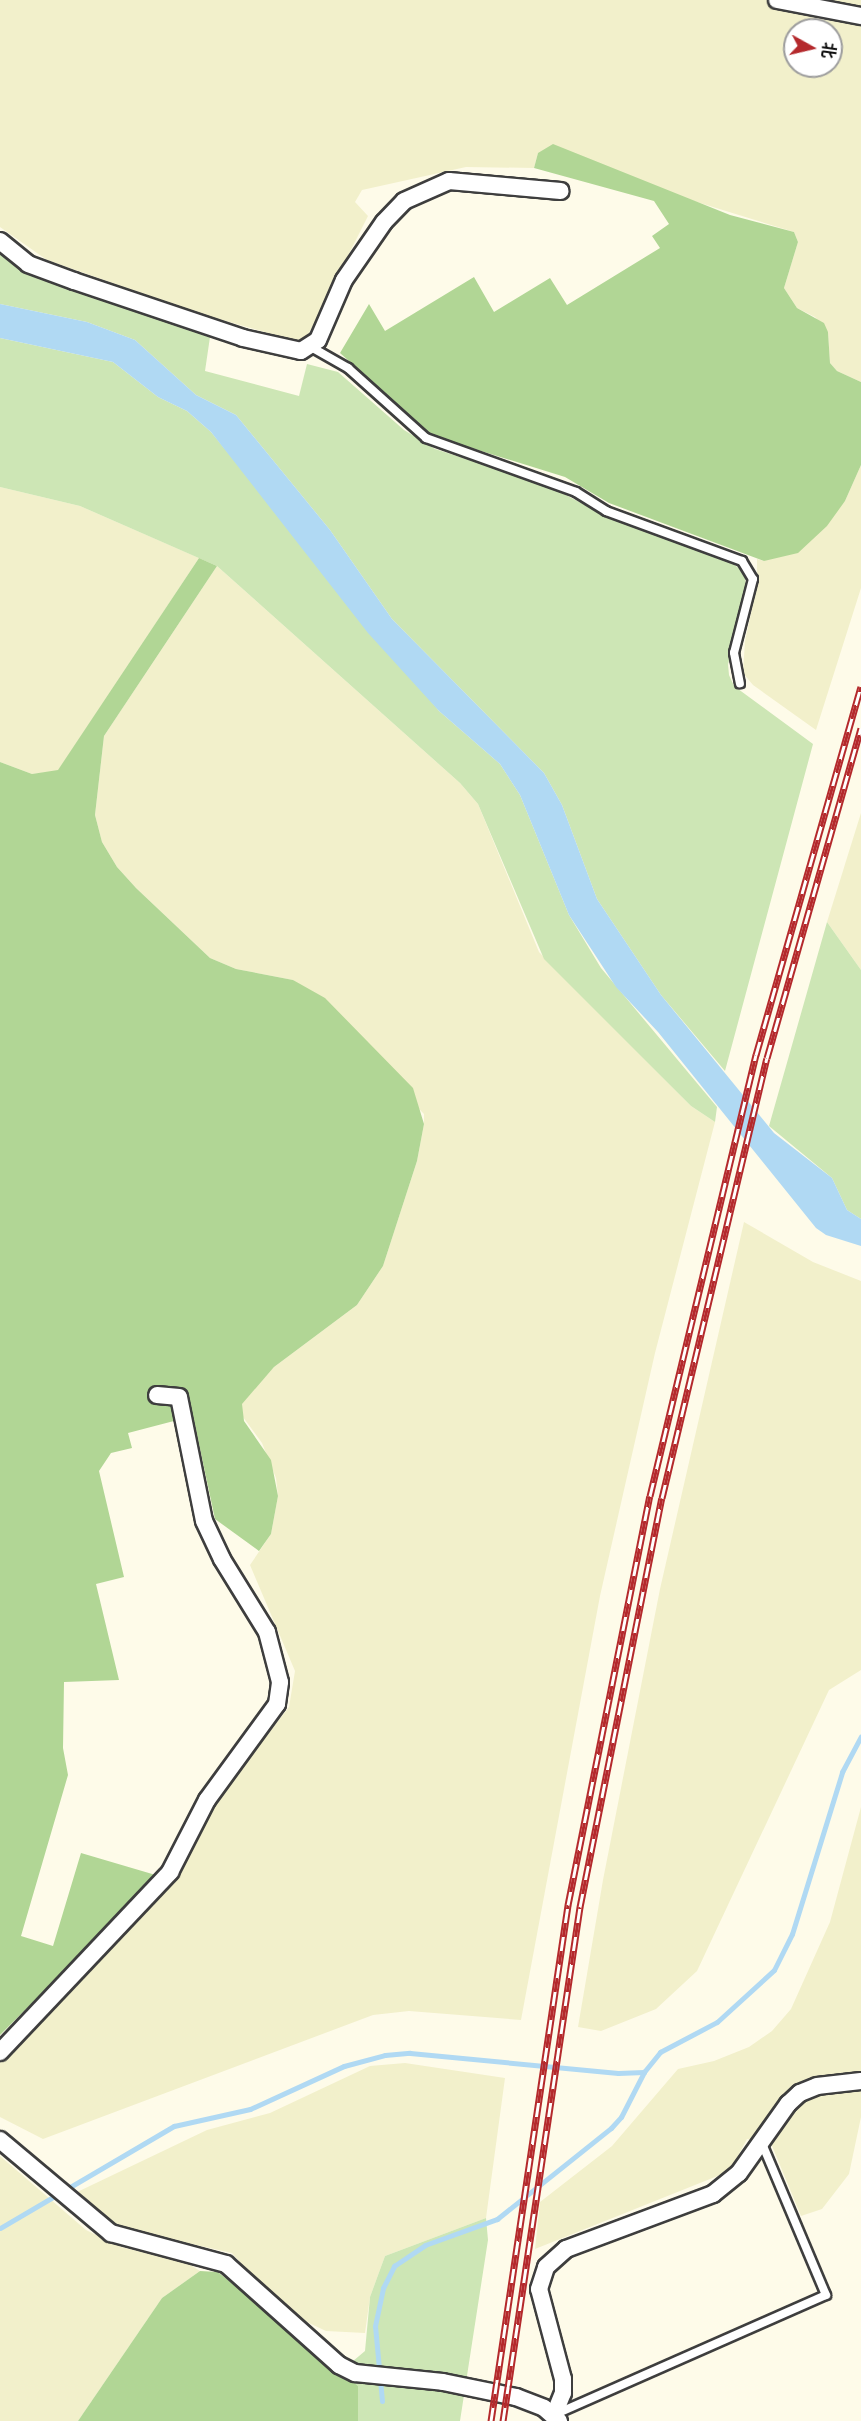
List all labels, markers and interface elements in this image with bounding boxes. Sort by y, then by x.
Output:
north arrow [783,18,843,78]
text: 北 [817,41,841,60]

